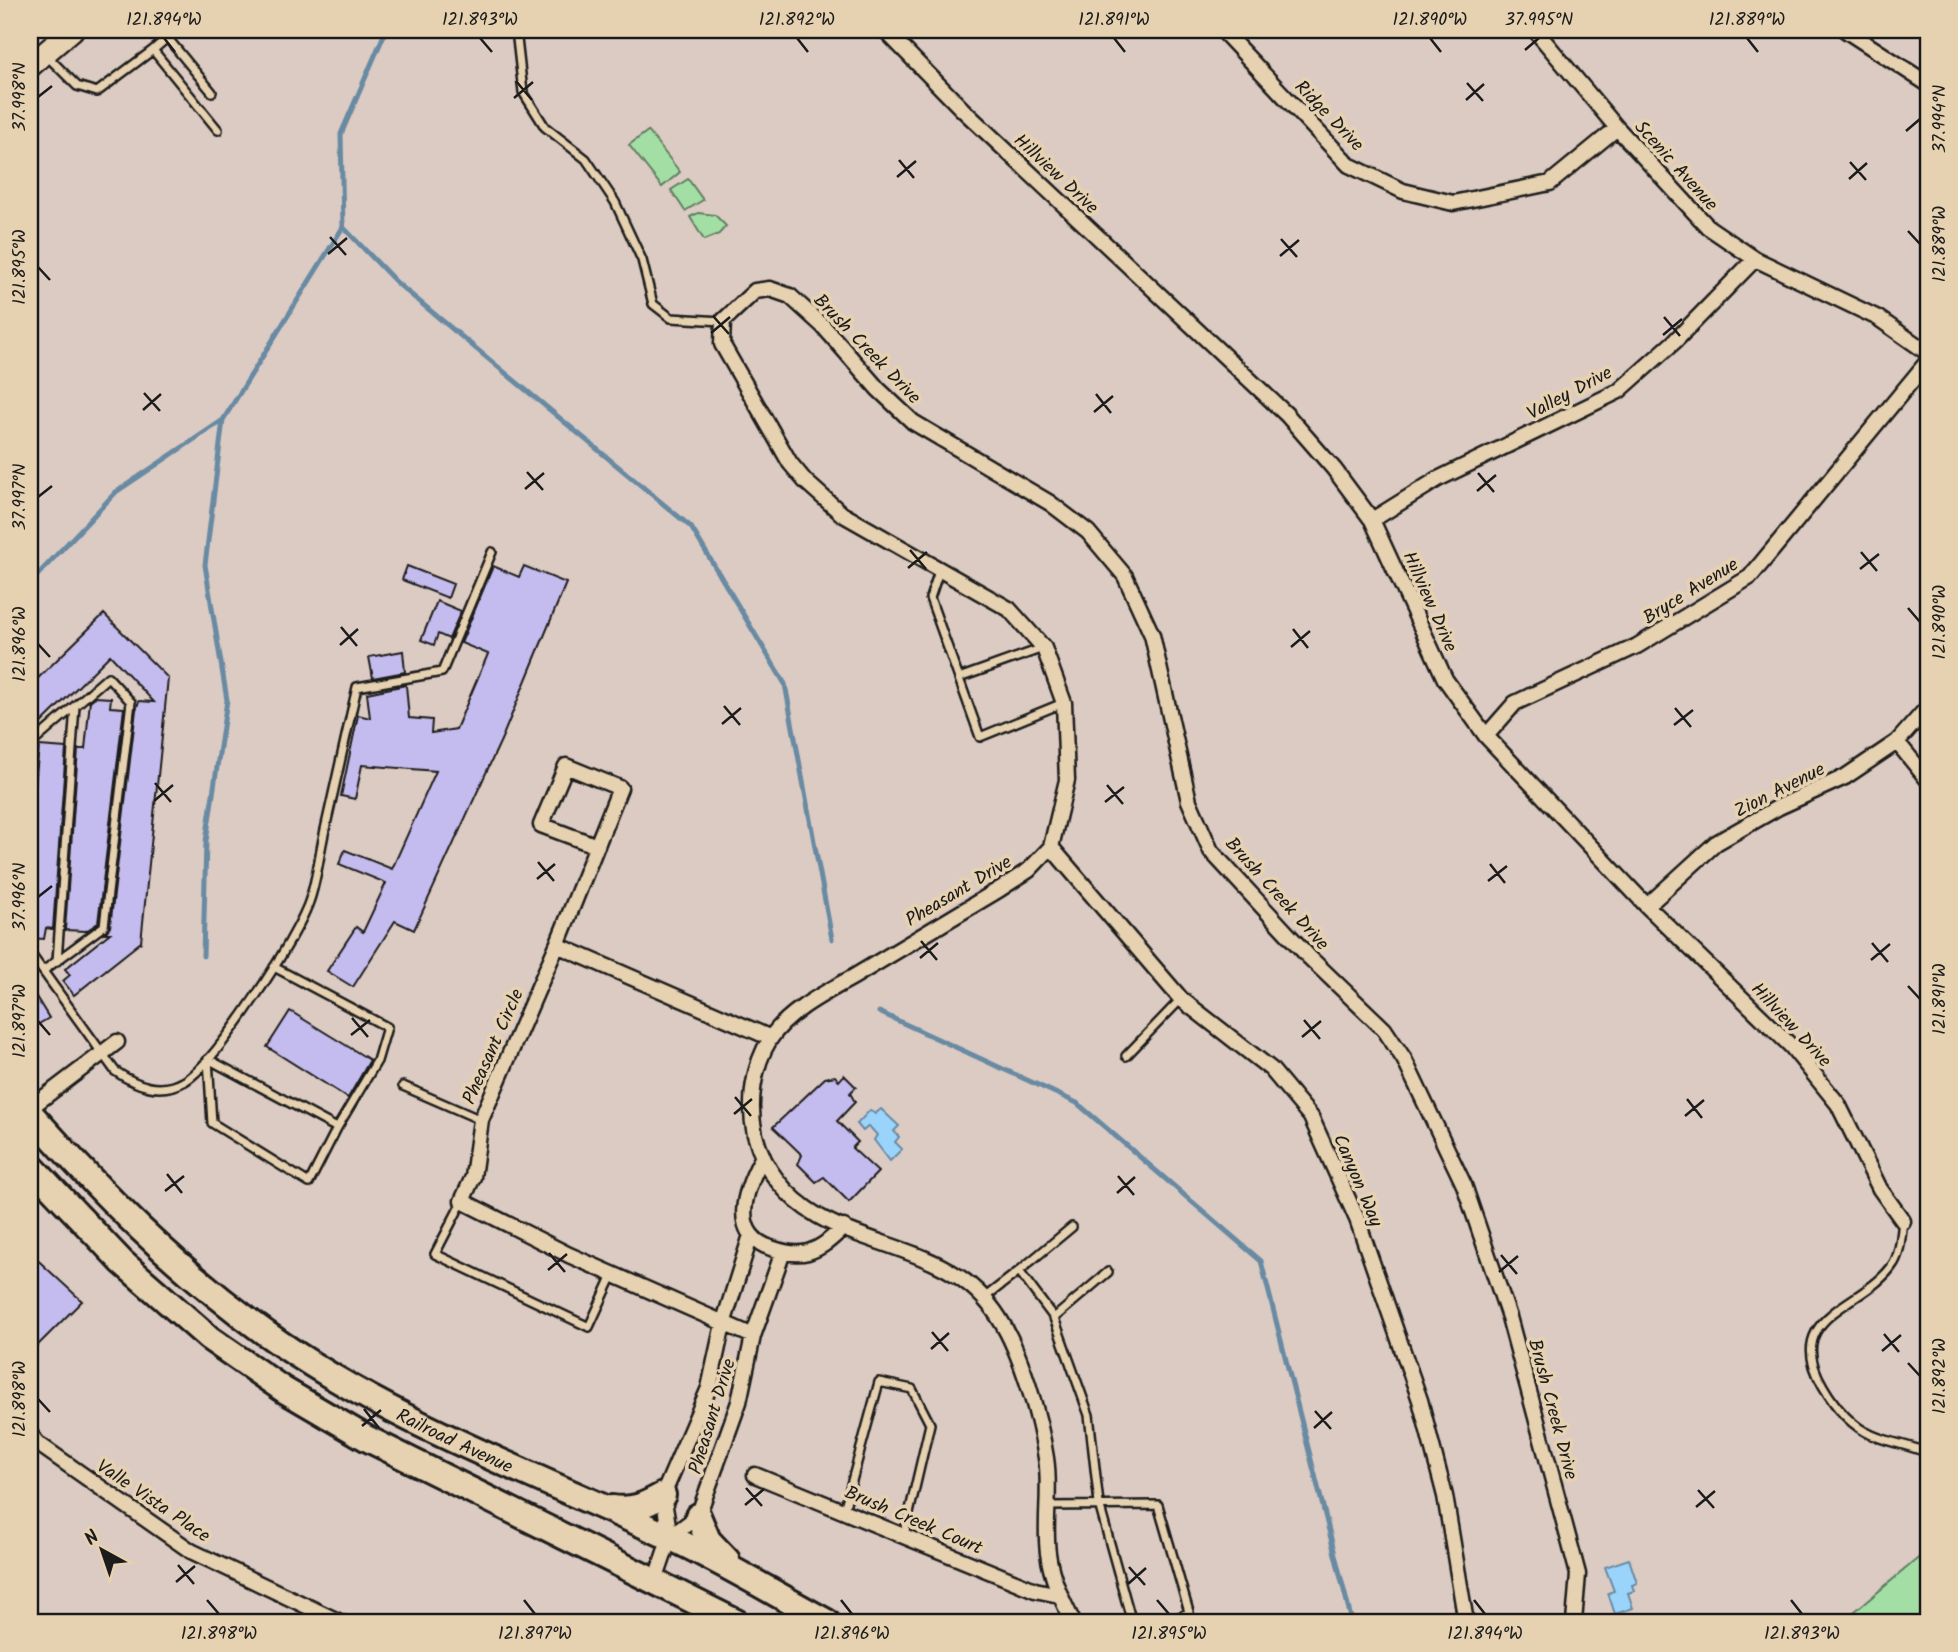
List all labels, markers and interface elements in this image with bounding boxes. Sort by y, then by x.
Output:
text: 121.894°W [126,6,202,35]
text: 121.893°W [442,6,518,35]
text: 121.892°W [759,6,835,35]
text: 121.891°W [1078,6,1150,35]
text: 121.890°W [1393,6,1467,35]
text: 37.995°N [1505,6,1573,35]
text: 121.889°W [1709,6,1785,35]
text: 37.998°N [6,62,35,132]
street label: Ridge Drive [1287,74,1371,159]
text: 37.994°N [1926,85,1955,153]
street label: Scenic Avenue [1626,114,1725,219]
street label: Hillview Drive [1006,127,1106,222]
text: 121.889°W [1926,206,1955,282]
text: 121.895°W [6,229,35,305]
street label: Brush Creek Drive [806,287,928,412]
street label: Valley Drive [1522,358,1618,429]
text: 37.997°N [6,464,35,531]
street label: Hillview Drive [1394,547,1465,658]
street label: Bryce Avenue [1637,550,1745,633]
text: 121.890°W [1926,585,1955,659]
text: 121.896°W [6,606,35,682]
street label: Zion Avenue [1729,755,1831,827]
street label: Brush Creek Drive [1217,831,1336,958]
street label: Pheasant Drive [900,848,1018,935]
text: 37.996°N [6,863,35,931]
text: 121.891°W [1926,963,1955,1035]
street label: Hillview Drive [1743,976,1839,1075]
text: 121.897°W [6,984,35,1058]
street label: Pheasant Circle [455,984,533,1110]
street label: Canyon Way [1324,1130,1391,1233]
street label: Brush Creek Drive [1519,1336,1585,1484]
text: 121.892°W [1926,1338,1955,1414]
street label: Pheasant Drive [681,1355,745,1478]
text: 121.898°W [6,1361,35,1437]
street label: Railroad Avenue [390,1401,518,1483]
street label: Valle Vista Place [90,1452,216,1551]
street label: Brush Creek Court [839,1478,988,1564]
north arrow [66,1516,136,1586]
text: N [78,1523,107,1554]
text: 121.898°W [181,1620,257,1649]
text: 121.897°W [498,1620,572,1649]
text: 121.896°W [814,1620,890,1649]
text: 121.895°W [1131,1620,1207,1649]
text: 121.894°W [1447,1620,1523,1649]
text: 121.893°W [1764,1620,1840,1649]

